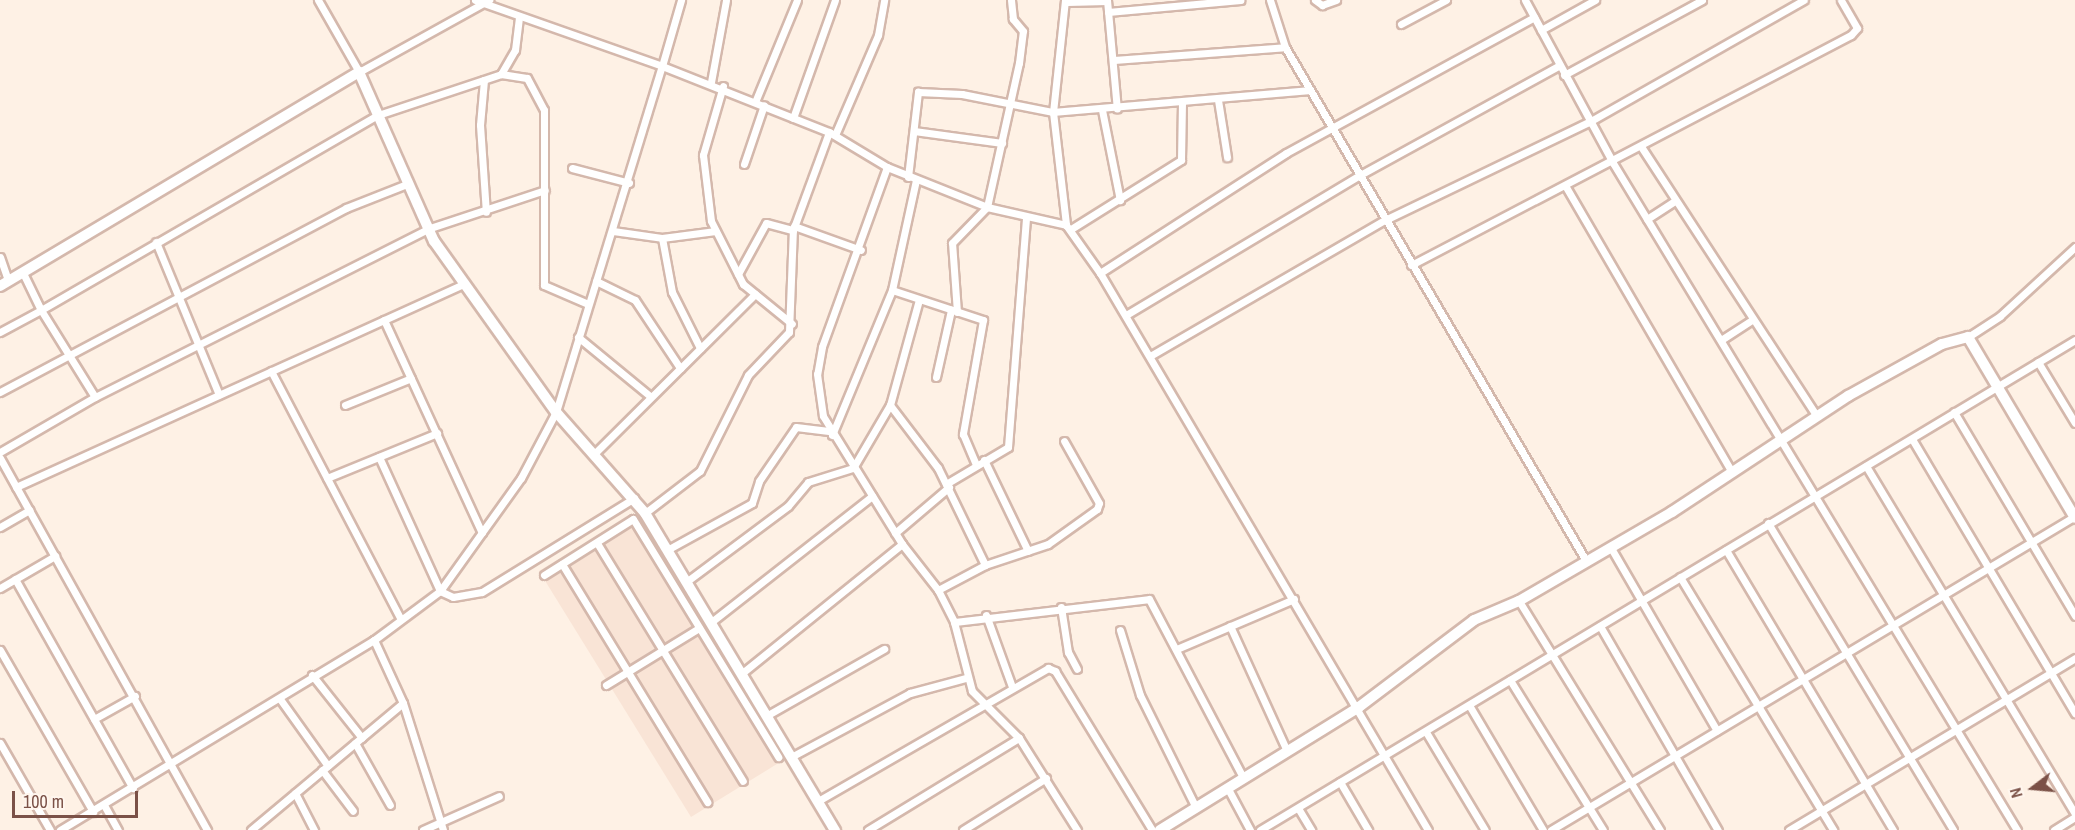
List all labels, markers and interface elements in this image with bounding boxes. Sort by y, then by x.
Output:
north arrow [2003,758,2063,818]
scale bar [15,779,141,817]
text: N [2004,785,2028,801]
text: 100 m [23,789,64,814]

